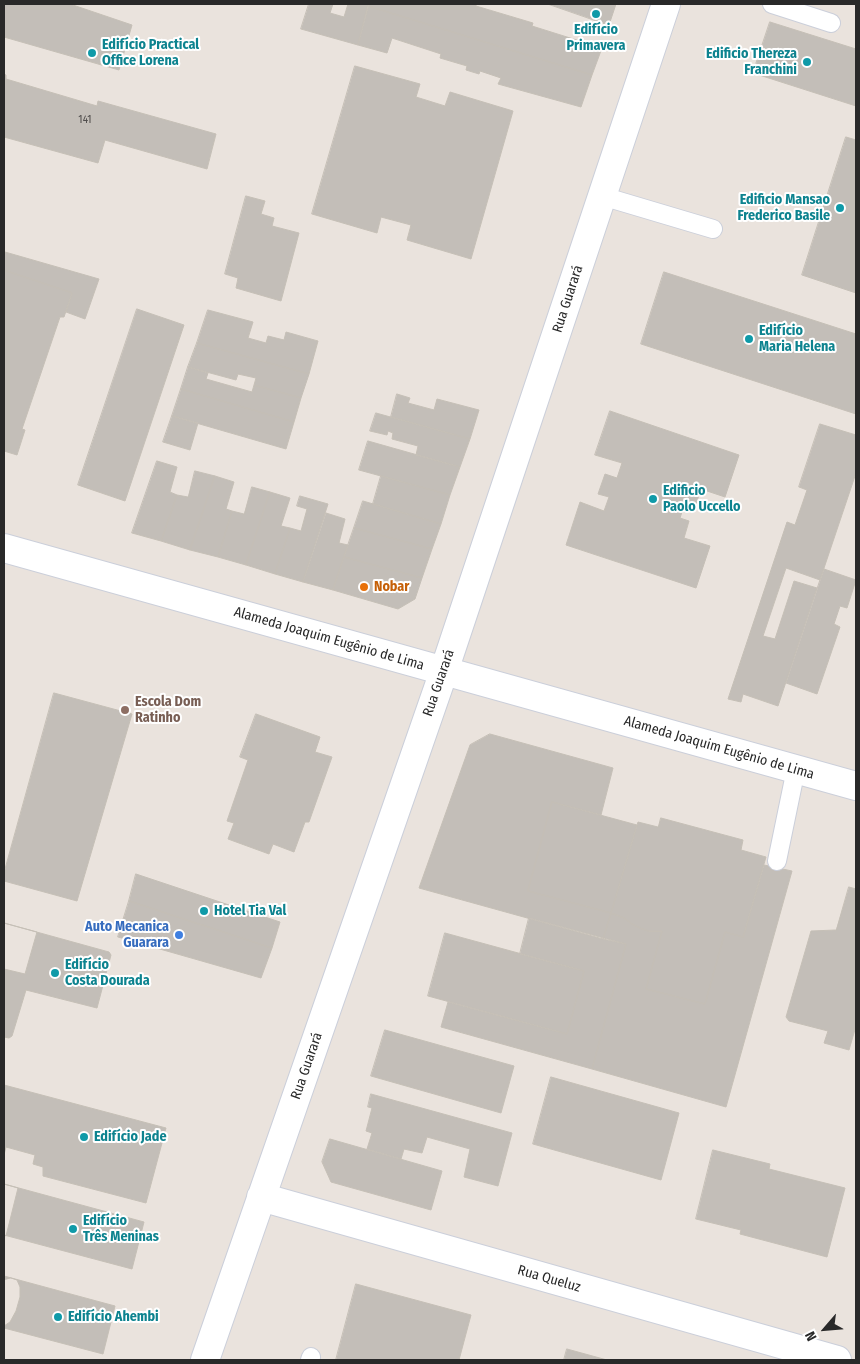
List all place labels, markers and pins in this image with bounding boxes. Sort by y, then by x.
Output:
marker: Edifício Primavera [590,8,602,20]
place label: Edifício Primavera [567,22,625,54]
place label: Edifício Practical Office Lorena [102,37,199,70]
place label: Edificio Thereza Franchini [706,46,797,78]
marker: Edifício Practical Office Lorena [86,47,98,59]
marker: Edificio Thereza Franchini [801,56,813,68]
place label: Edificio Mansao Frederico Basile [737,192,830,224]
marker: Edificio Mansao Frederico Basile [834,202,846,214]
place label: Edifício Maria Helena [759,323,835,356]
marker: Edifício Maria Helena [743,333,755,345]
place label: Edificio Paolo Uccello [663,483,741,516]
marker: Edificio Paolo Uccello [647,493,659,505]
place label: Nobar [374,579,409,595]
marker: Nobar [358,581,370,593]
place label: Escola Dom Ratinho [135,694,201,726]
marker: Escola Dom Ratinho [119,704,131,716]
place label: Hotel Tia Val [214,903,286,919]
marker: Hotel Tia Val [198,905,210,917]
place label: Auto Mecanica Guarara [85,919,169,952]
marker: Auto Mecanica Guarara [173,929,185,941]
place label: Edifício Costa Dourada [65,957,150,990]
marker: Edifício Costa Dourada [49,967,61,979]
place label: Edifício Jade [94,1129,167,1145]
marker: Edifício Jade [78,1131,90,1143]
place label: Edifício Três Meninas [83,1213,159,1246]
marker: Edifício Três Meninas [67,1223,79,1235]
place label: Edifício Ahembi [68,1309,159,1325]
marker: Edifício Ahembi [52,1311,64,1323]

